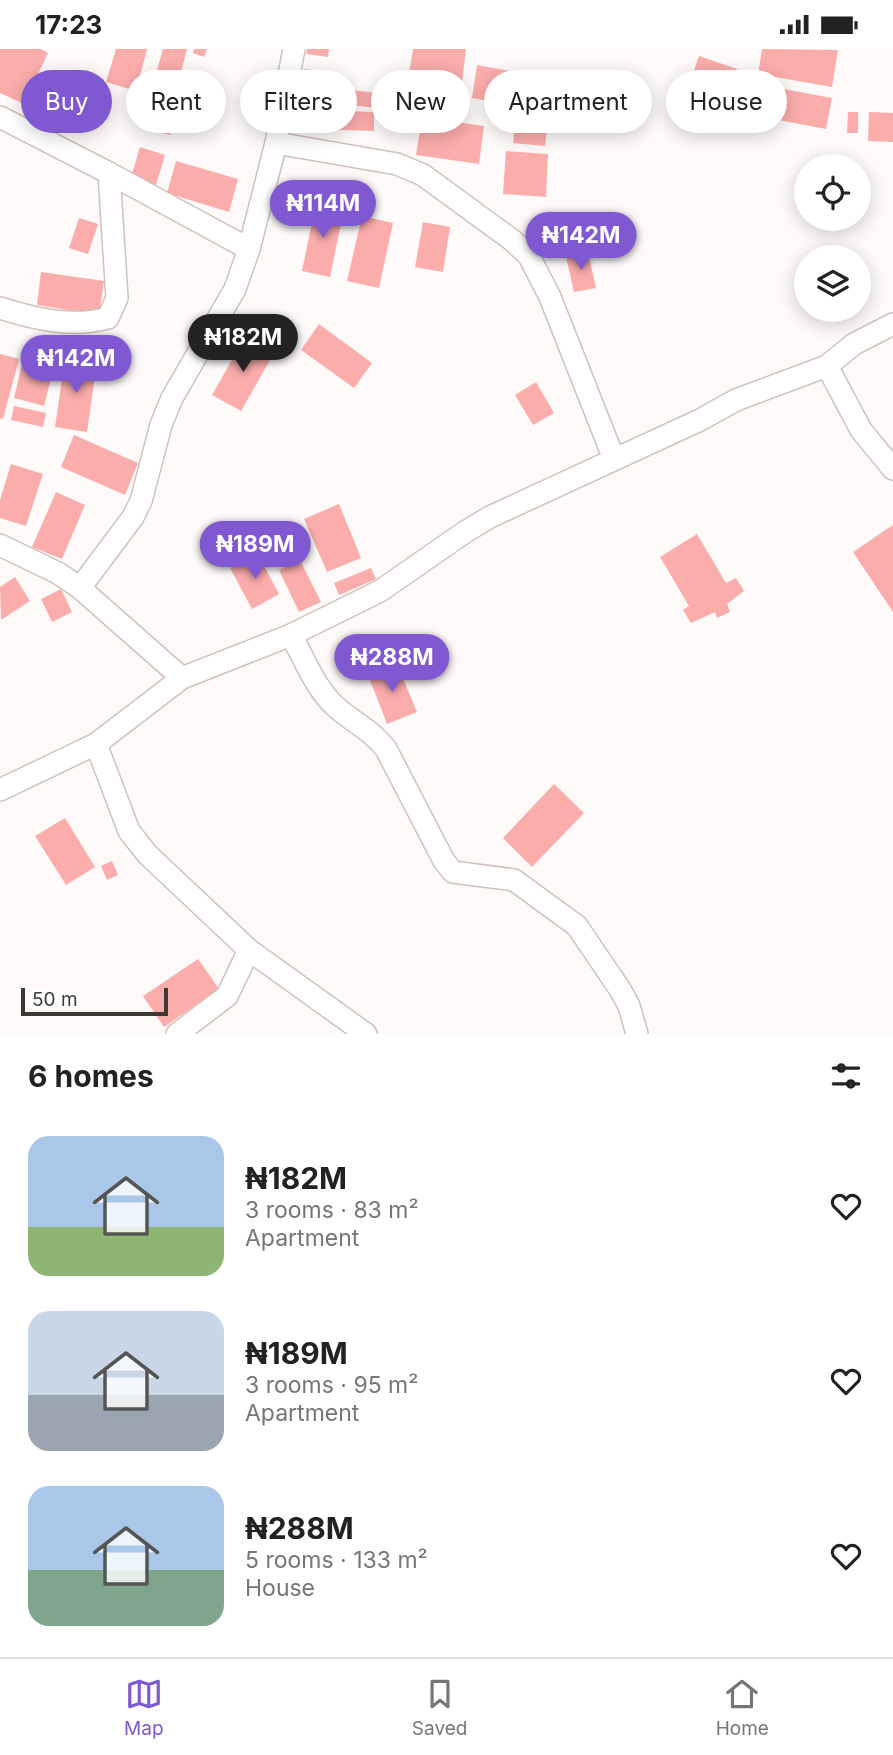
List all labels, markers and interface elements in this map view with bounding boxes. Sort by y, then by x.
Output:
text: 17:23 [35,9,102,40]
chip: Buy [21,70,112,133]
chip: Rent [126,70,226,133]
chip: Filters [240,70,357,133]
chip: New [371,70,470,133]
chip: Apartment [484,70,652,133]
chip: House [666,70,787,133]
map controls [794,154,871,322]
button: locate [794,154,871,231]
pin: ₦114M [274,181,372,240]
text: ₦114M [286,189,360,217]
pin: ₦142M [532,213,630,272]
text: ₦142M [542,221,620,249]
button: layers [794,245,871,322]
pin: ₦182M [194,315,292,374]
text: ₦182M [204,323,282,351]
pin: ₦142M [27,335,125,395]
text: ₦142M [37,344,115,372]
pin: ₦189M [206,521,304,581]
text: ₦189M [216,530,294,558]
pin: ₦288M [343,635,441,694]
text: ₦288M [350,643,434,671]
scale bar [21,985,168,1017]
text: 50 m [32,988,78,1011]
icon: filters [827,1057,865,1095]
text: 6 homes [28,1058,154,1094]
text: ₦182M [245,1160,347,1196]
icon: home [84,1164,168,1248]
icon: heart [827,1187,865,1225]
text: 3 rooms · 83 m² [245,1196,419,1224]
text: Apartment [245,1224,359,1252]
text: ₦189M [245,1335,348,1371]
icon: home [84,1339,168,1423]
icon: heart [827,1362,865,1400]
text: 3 rooms · 95 m² [245,1371,418,1399]
text: Apartment [245,1399,359,1427]
text: ₦288M [245,1510,354,1546]
icon: home [84,1514,168,1598]
icon: heart [827,1537,865,1575]
text: 5 rooms · 133 m² [245,1546,428,1574]
text: House [245,1574,315,1602]
tab: Map [124,1675,164,1740]
tab: Saved [412,1675,467,1740]
tab: Home [716,1675,769,1740]

